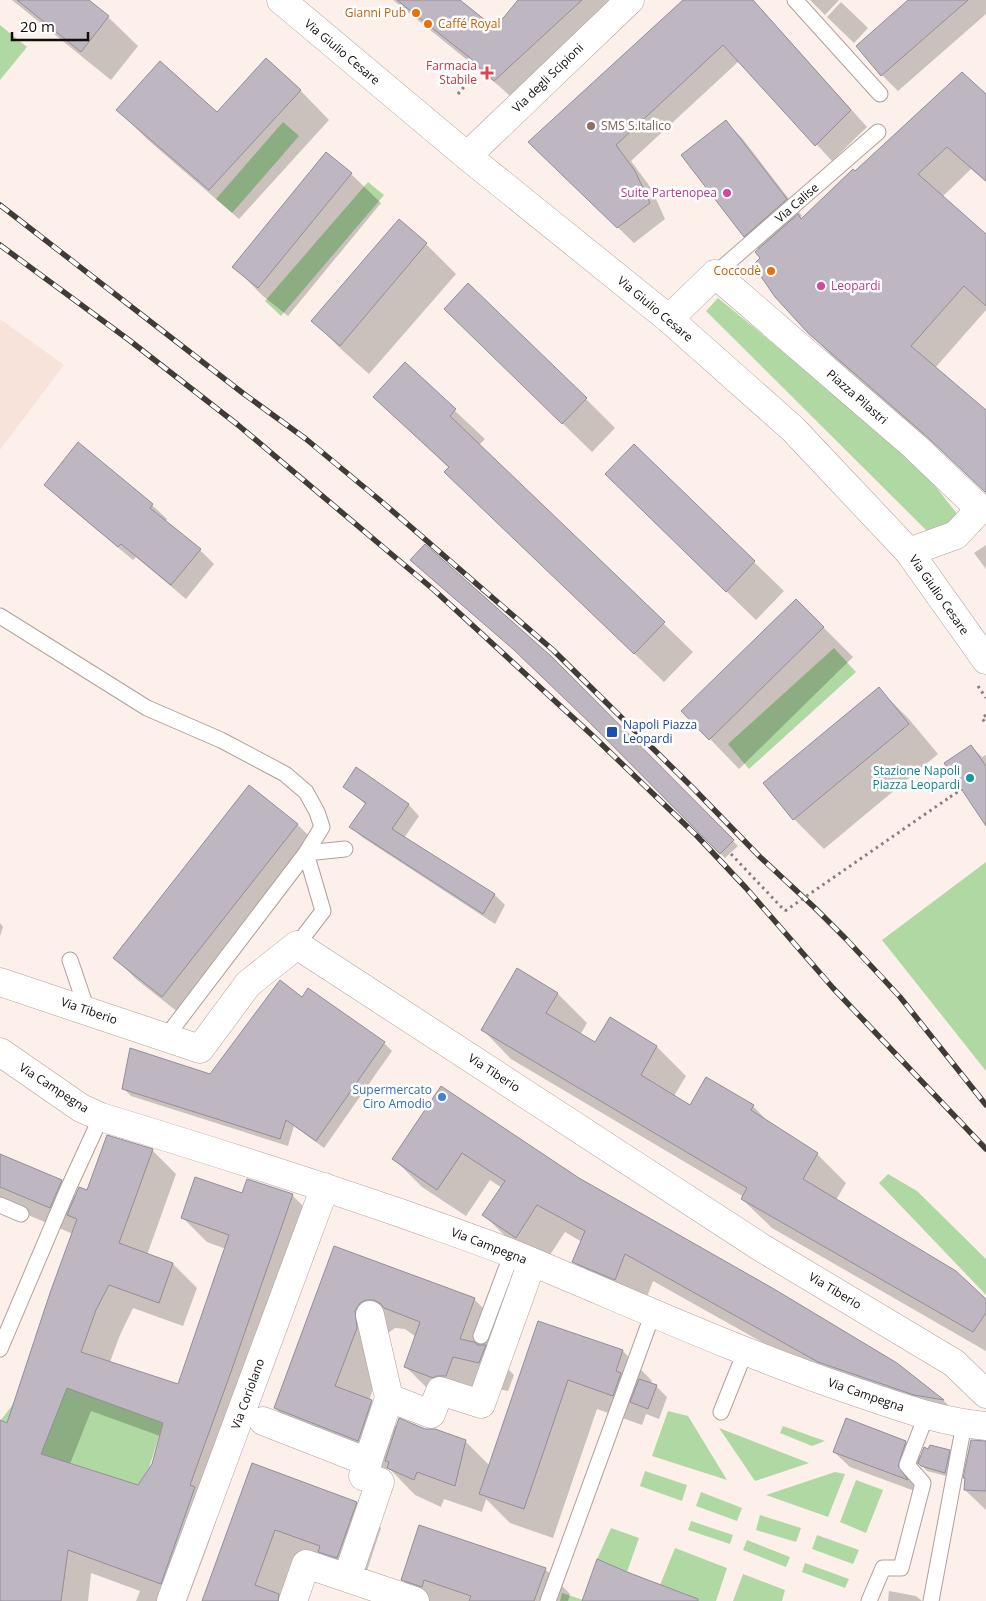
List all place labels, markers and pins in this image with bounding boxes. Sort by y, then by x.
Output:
place label: Gianni Pub [345,4,406,21]
marker: Gianni Pub [410,7,422,19]
place label: Caffé Royal [438,15,501,32]
marker: Caffé Royal [422,18,434,30]
place label: Farmacia Stabile [426,57,477,88]
marker: Farmacia Stabile [481,67,493,79]
place label: SMS S.Italico [601,117,671,134]
marker: SMS S.Italico [585,120,597,132]
place label: Suite Partenopea [621,184,717,201]
marker: Suite Partenopea [721,187,733,199]
place label: Coccodè [713,262,761,279]
marker: Coccodè [765,265,777,277]
place label: Leopardi [831,277,881,294]
marker: Leopardi [815,280,827,292]
place label: Napoli Piazza Leopardi [623,716,697,747]
marker: Napoli Piazza Leopardi [605,725,619,739]
place label: Stazione Napoli Piazza Leopardi [873,762,960,793]
marker: Stazione Napoli Piazza Leopardi [964,772,976,784]
place label: Supermercato Ciro Amodio [352,1081,432,1112]
marker: Supermercato Ciro Amodio [436,1091,448,1103]

